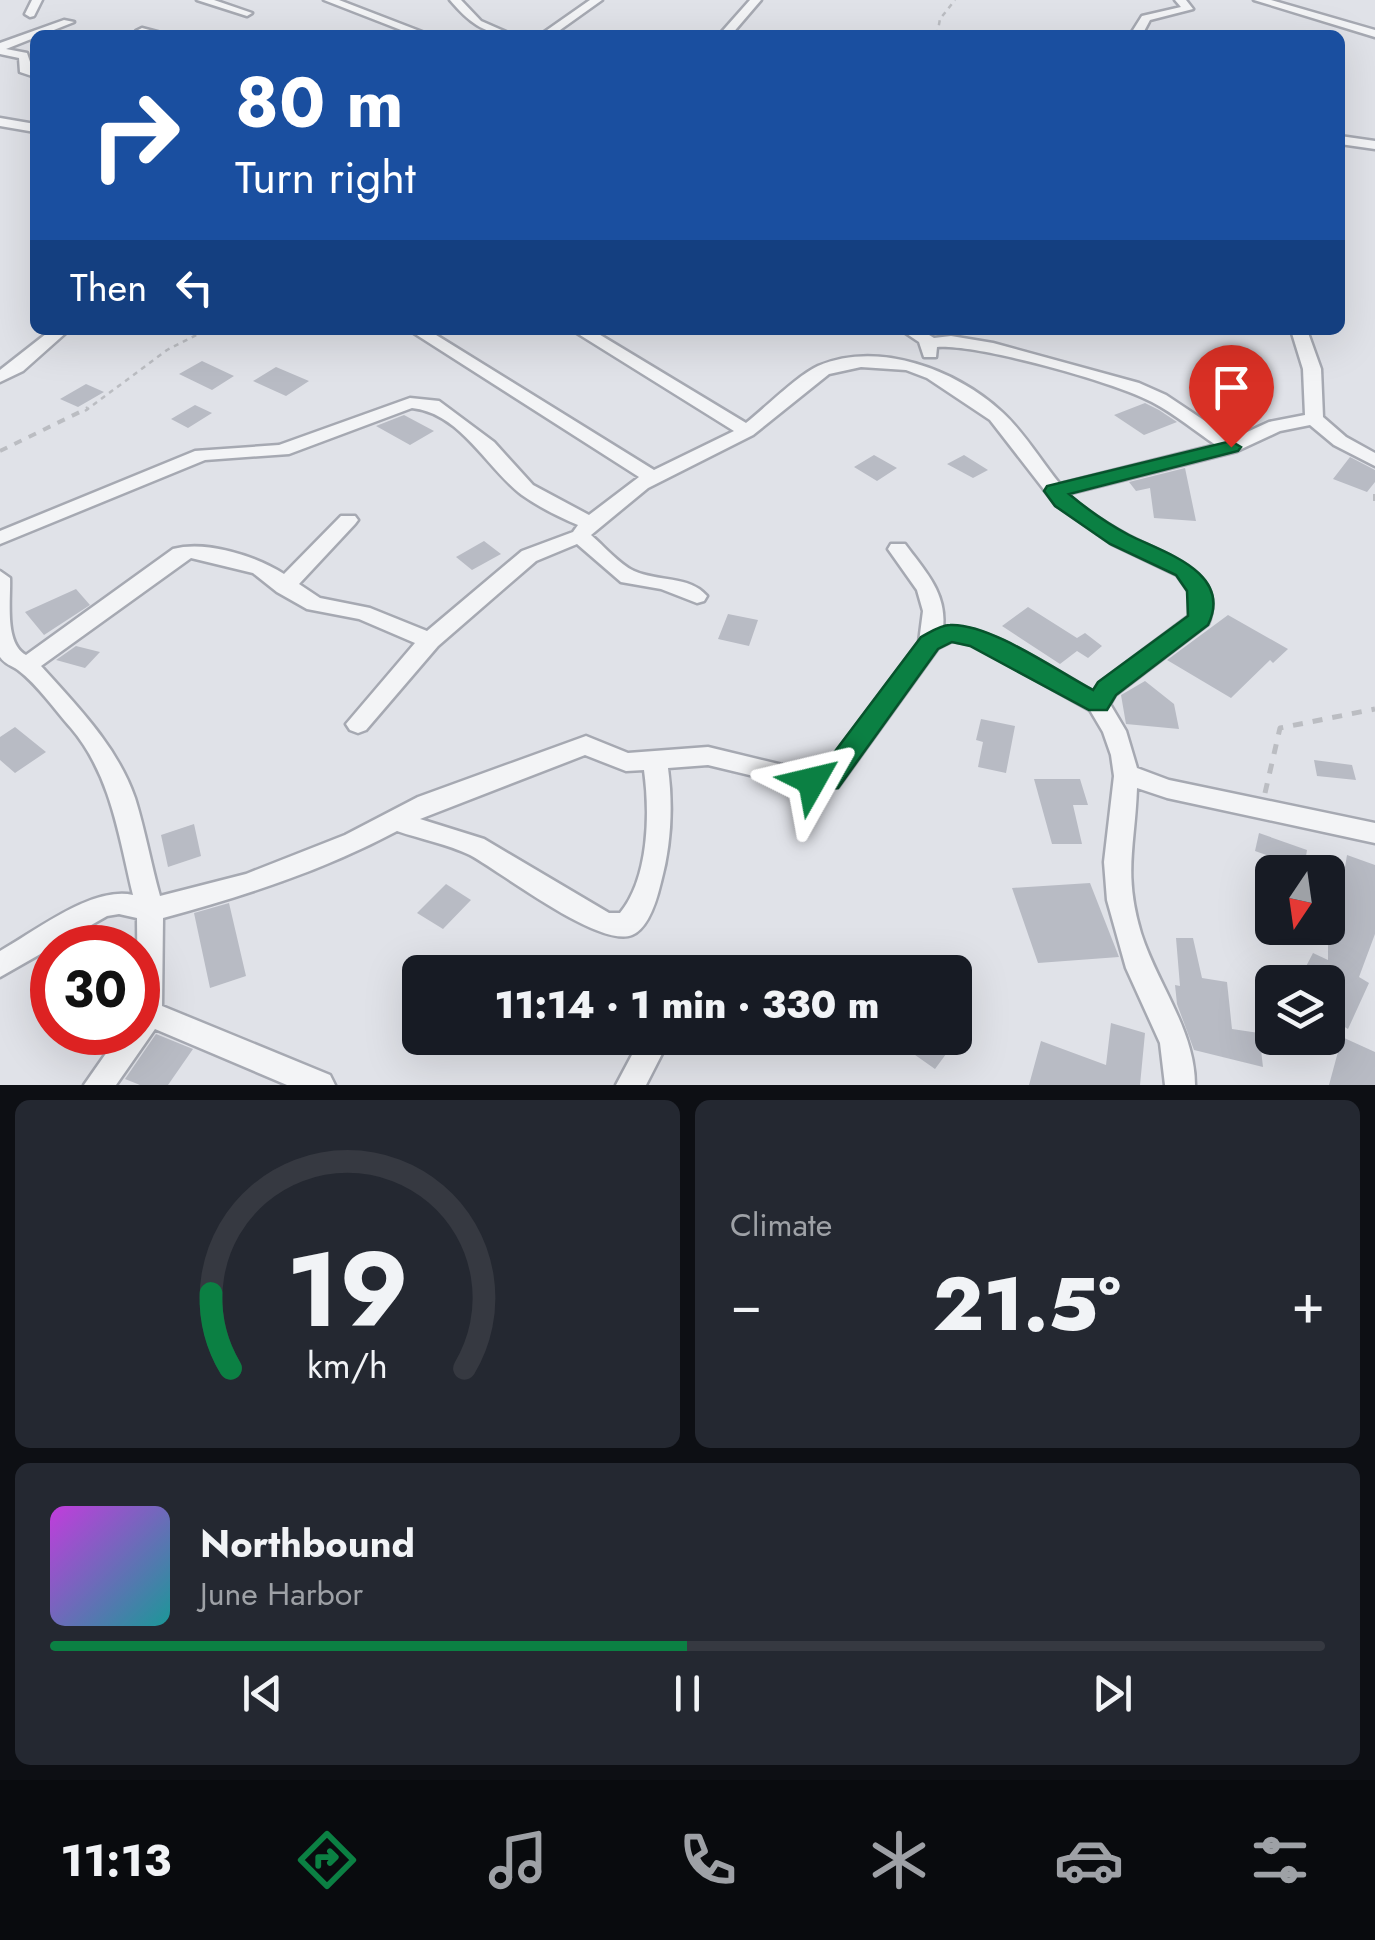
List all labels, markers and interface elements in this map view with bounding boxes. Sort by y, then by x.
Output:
text: 80 m [235,52,404,153]
icon: right [70,70,200,200]
text: Turn right [235,145,416,210]
text: Then [70,260,147,315]
icon: left [167,260,222,315]
pin [1189,345,1274,448]
icon: arrive [1204,360,1259,415]
position arrow [760,729,864,833]
north arrow [1255,855,1345,945]
map controls [1255,855,1345,1055]
speed limit sign: 30 [30,925,160,1055]
button: layers [1255,965,1345,1055]
text: 11:14 · 1 min · 330 m [495,977,879,1032]
text: Climate [730,1202,832,1248]
text: 19 [286,1215,409,1365]
text: 21.5° [933,1250,1121,1358]
text: − [730,1264,762,1344]
text: + [1291,1264,1325,1344]
text: km/h [307,1340,388,1391]
text: Northbound [200,1516,415,1571]
text: June Harbor [200,1571,363,1617]
icon: previous [235,1666,290,1721]
icon: pause [660,1666,715,1721]
icon: next [1085,1666,1140,1721]
icon: directions [292,1825,362,1895]
icon: music [483,1825,553,1895]
icon: phone [673,1825,743,1895]
icon: climate [864,1825,934,1895]
icon: car [1054,1825,1124,1895]
icon: filters [1245,1825,1315,1895]
text: 11:13 [60,1828,171,1893]

